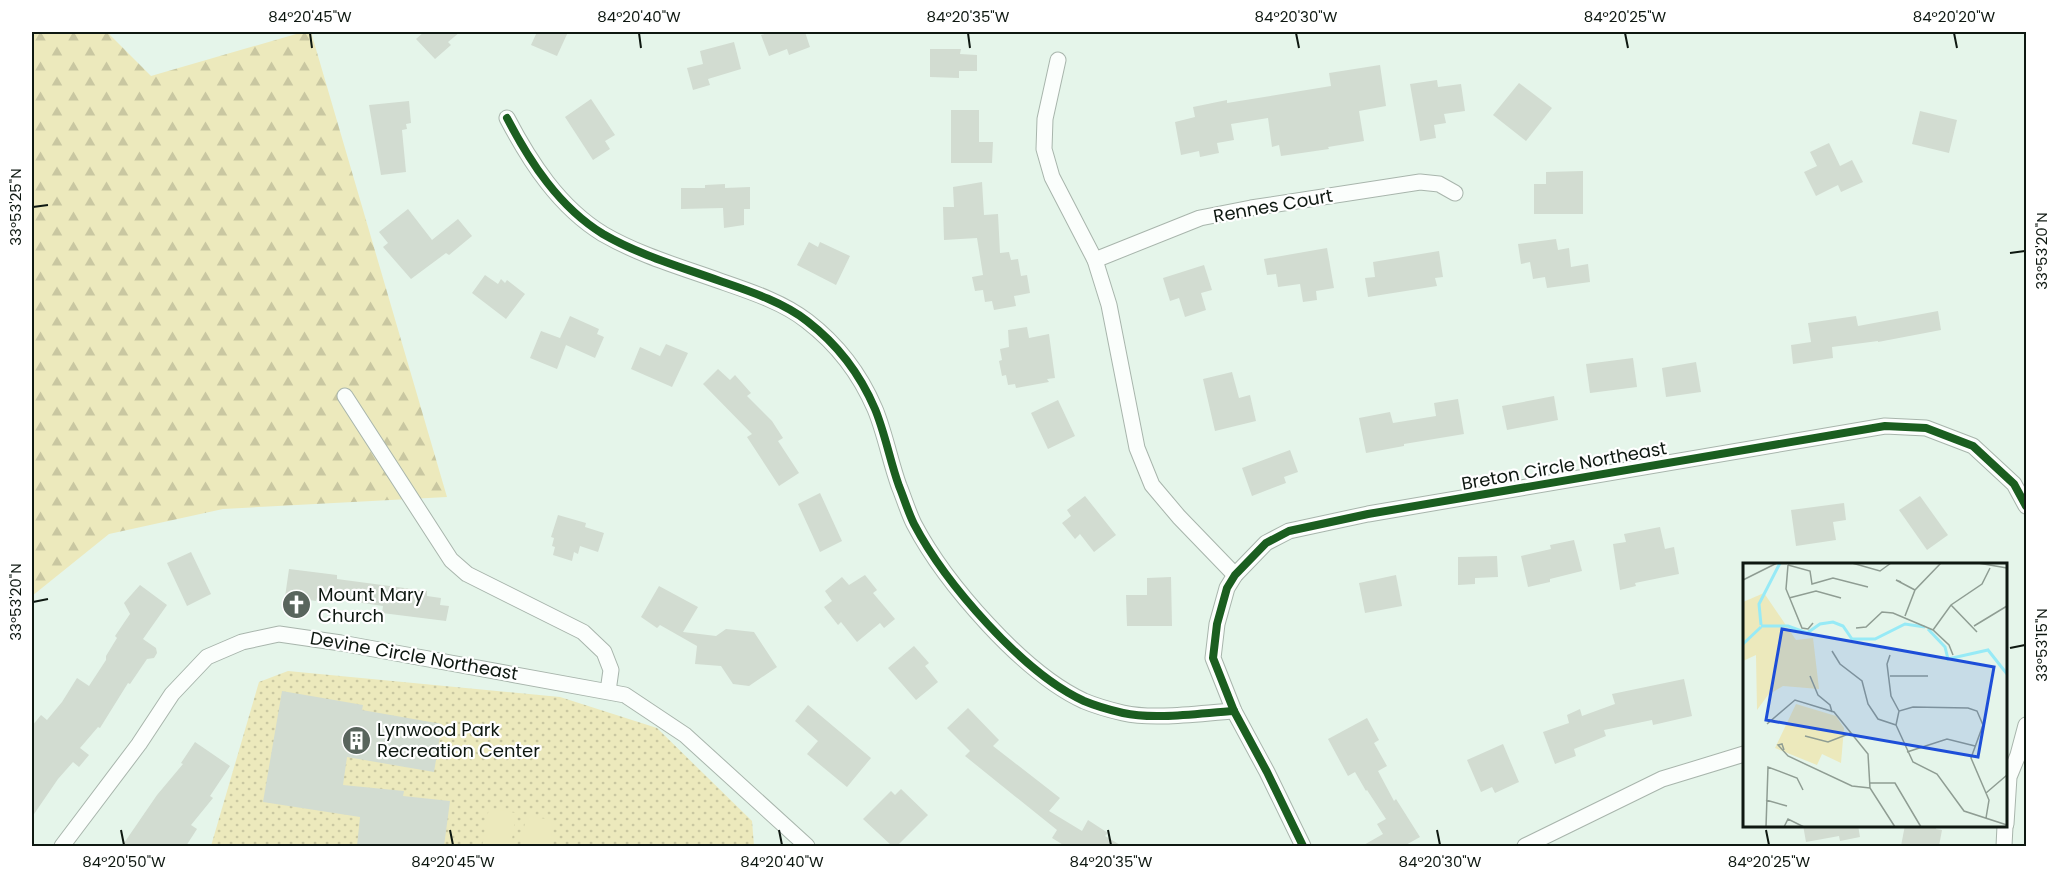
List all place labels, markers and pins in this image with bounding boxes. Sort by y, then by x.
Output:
place label: Mount Mary Church [318,582,424,628]
church icon: Mount Mary Church [281,589,313,621]
place label: Lynwood Park Recreation Center [377,717,540,763]
building icon: Lynwood Park Recreation Center [340,724,372,756]

